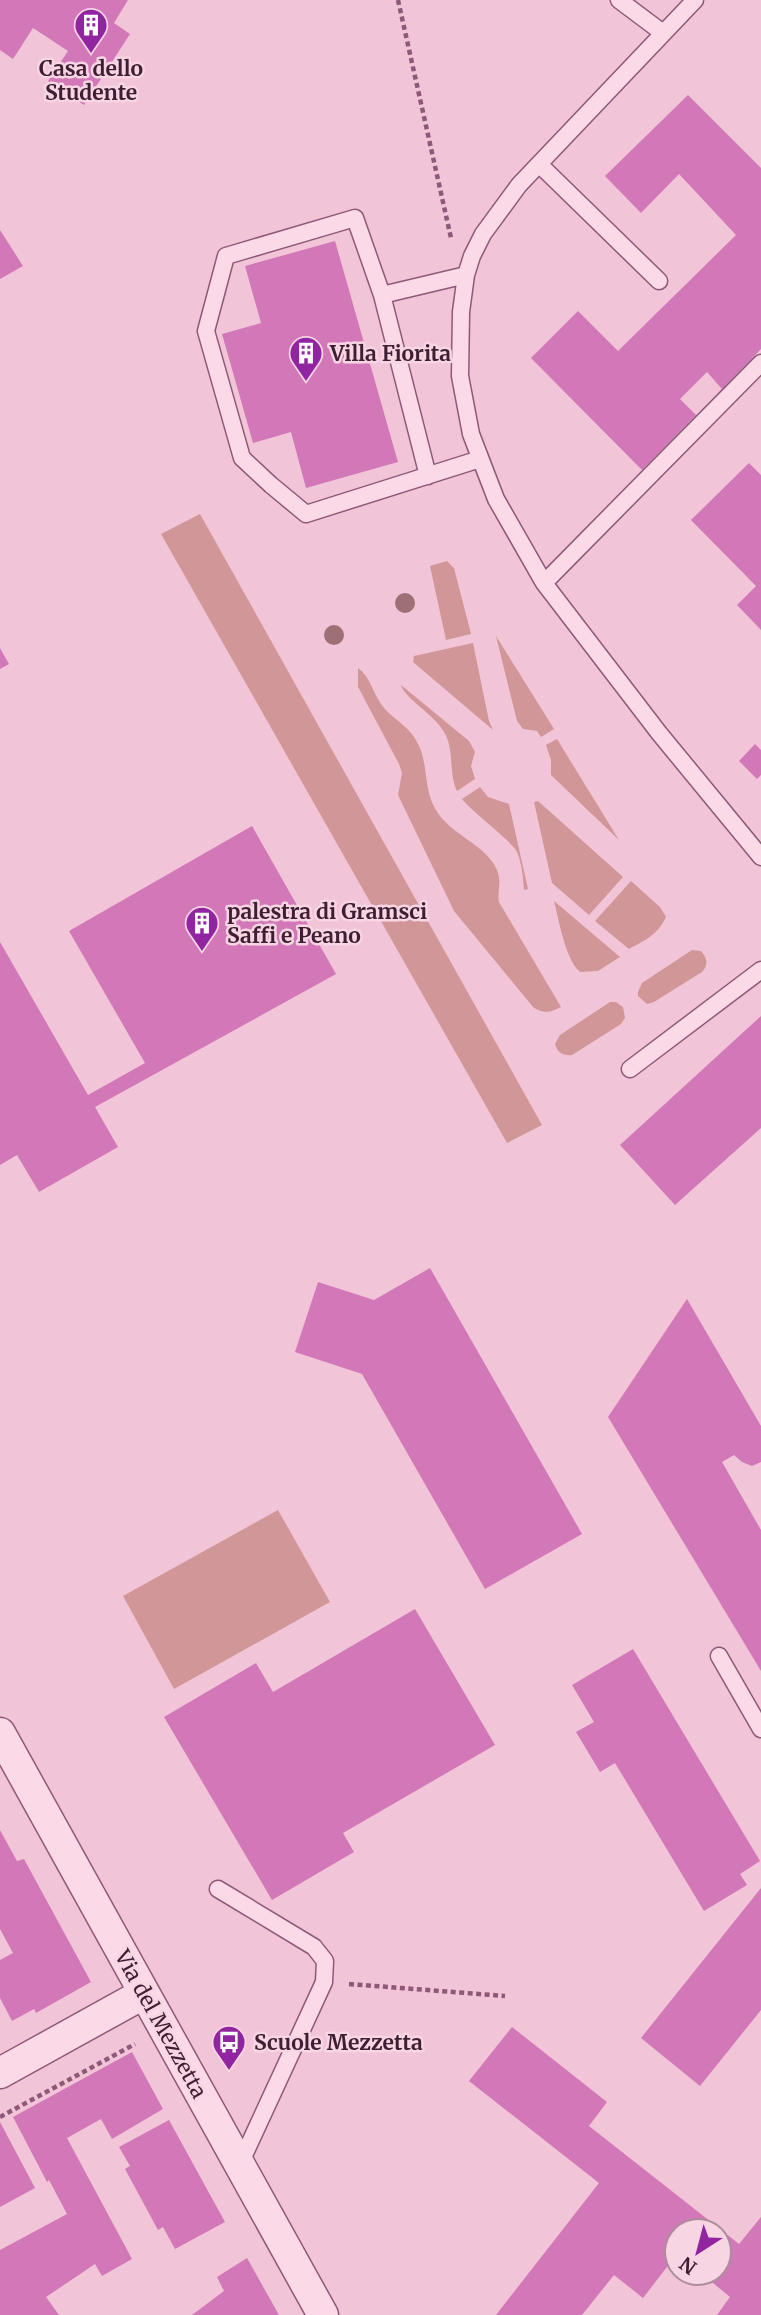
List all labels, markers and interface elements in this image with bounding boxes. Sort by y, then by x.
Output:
building icon: Casa dello Studente [72,6,110,55]
place label: Casa dello Studente [39,55,143,106]
building icon: Villa Fiorita [287,334,325,383]
place label: Villa Fiorita [329,340,451,367]
place label: palestra di Gramsci Saffi e Peano [227,898,427,949]
building icon: palestra di Gramsci Saffi e Peano [183,904,221,953]
street label: Via del Mezzetta [109,1944,213,2103]
bus stop icon: Scuole Mezzetta [210,2023,248,2072]
place label: Scuole Mezzetta [254,2029,423,2056]
north arrow [663,2217,733,2287]
text: N [675,2252,701,2280]

